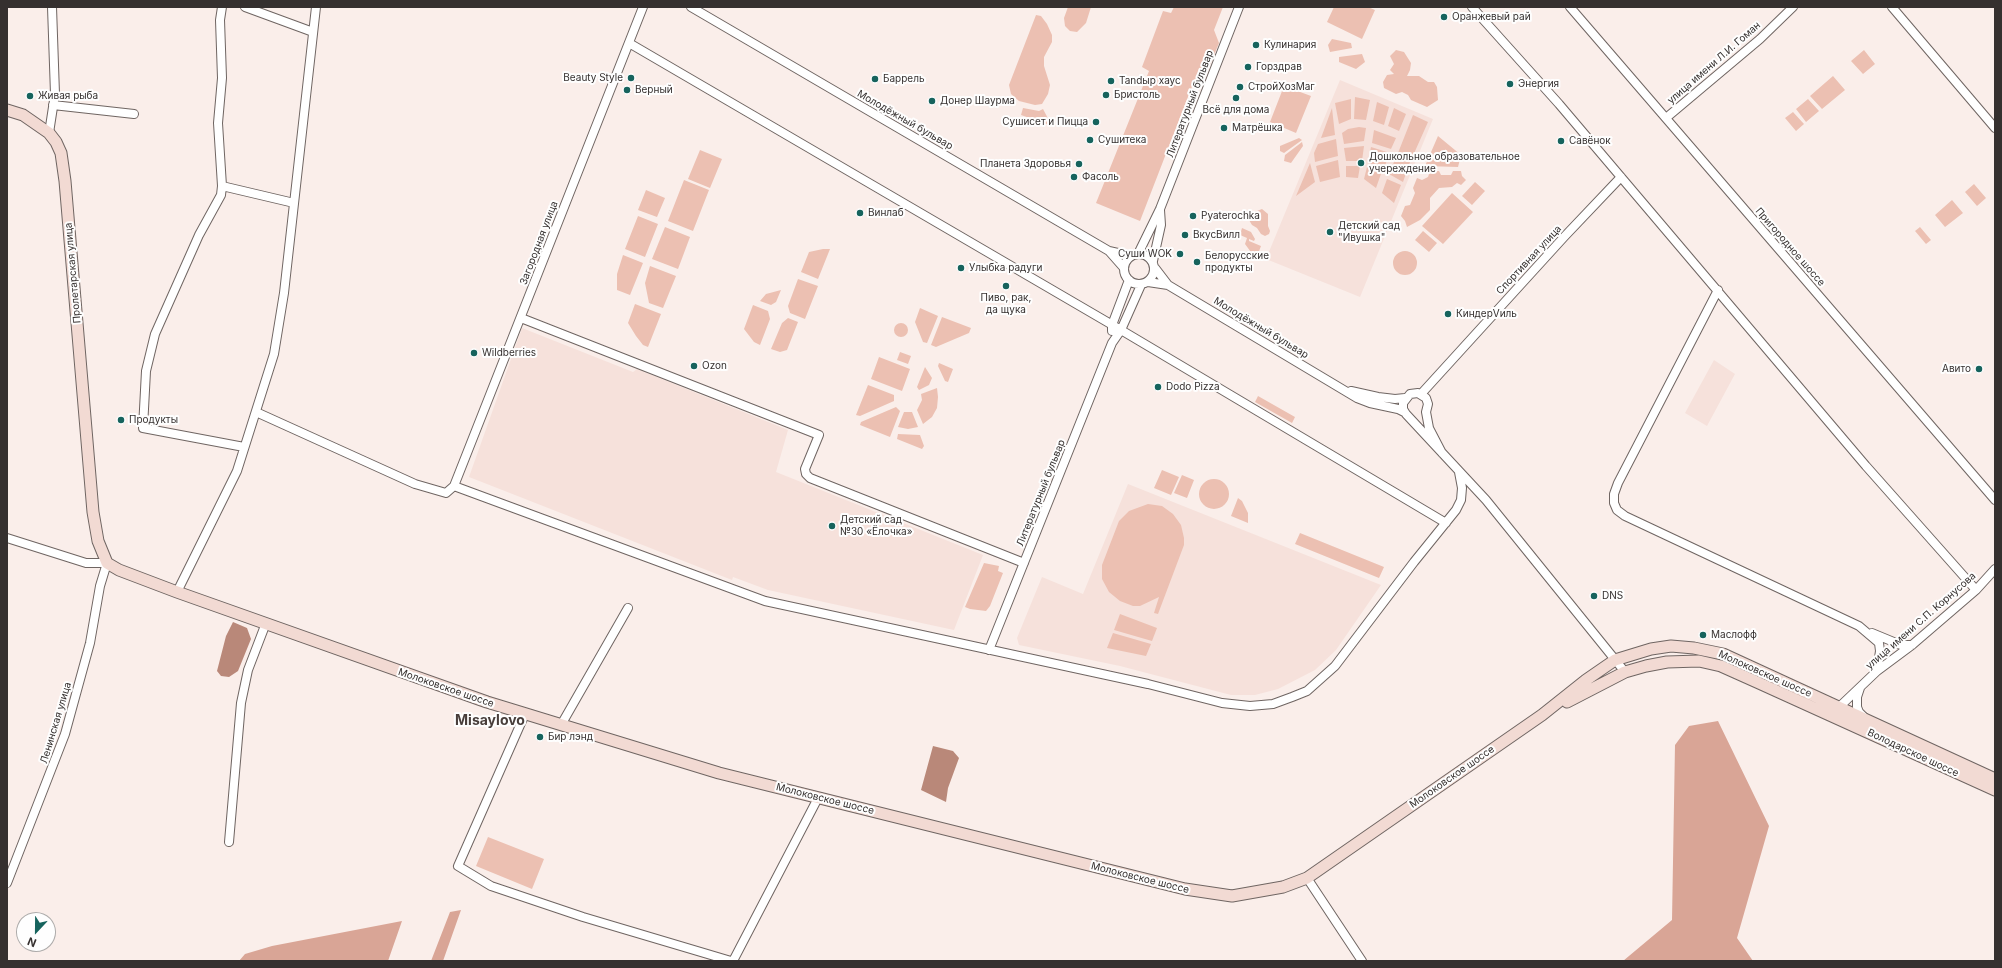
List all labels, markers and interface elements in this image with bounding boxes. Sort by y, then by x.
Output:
place label: Оранжевый рай [1452,11,1531,23]
marker: Оранжевый рай [1439,12,1449,22]
street label: улица имени Л.И. Гоман [1665,19,1763,107]
place label: Кулинария [1264,39,1316,51]
marker: Кулинария [1251,40,1261,50]
street label: Литературный бульвар [1164,49,1216,159]
place label: Горздрав [1256,61,1302,73]
marker: Горздрав [1243,62,1253,72]
place label: Beauty Style [563,72,623,84]
marker: Beauty Style [626,73,636,83]
place label: Баррель [883,73,924,85]
marker: Баррель [870,74,880,84]
place label: Tandыр хаус [1119,75,1181,87]
marker: Tandыр хаус [1106,76,1116,86]
place label: Энергия [1518,78,1559,90]
marker: Энергия [1505,79,1515,89]
place label: СтройХозМаг [1248,81,1315,93]
marker: СтройХозМаг [1235,82,1245,92]
place label: Верный [635,84,673,96]
marker: Верный [622,85,632,95]
street label: Молодёжный бульвар [855,88,955,152]
place label: Бристоль [1114,89,1160,101]
place label: Живая рыба [38,90,98,102]
marker: Бристоль [1101,90,1111,100]
marker: Живая рыба [25,91,35,101]
marker: Всё для дома [1231,93,1241,103]
place label: Донер Шаурма [940,95,1015,107]
marker: Донер Шаурма [927,96,937,106]
place label: Всё для дома [1203,104,1269,116]
place label: Сушисет и Пицца [1002,116,1088,128]
marker: Сушисет и Пицца [1091,117,1101,127]
place label: Матрёшка [1232,122,1283,134]
marker: Матрёшка [1219,123,1229,133]
place label: Сушитека [1098,134,1146,146]
marker: Сушитека [1085,135,1095,145]
place label: Савёнок [1569,135,1611,147]
marker: Савёнок [1556,136,1566,146]
place label: Дошкольное образовательное учереждение [1369,151,1520,174]
place label: Планета Здоровья [980,158,1071,170]
marker: Дошкольное образовательное учереждение [1356,158,1366,168]
marker: Планета Здоровья [1074,159,1084,169]
place label: Фасоль [1082,171,1119,183]
marker: Фасоль [1069,172,1079,182]
street label: Загородная улица [518,199,560,287]
street label: Пригородное шоссе [1753,205,1827,289]
place label: Винлаб [868,207,904,219]
marker: Винлаб [855,208,865,218]
place label: Pyaterochka [1201,210,1260,222]
marker: Pyaterochka [1188,211,1198,221]
place label: Детский сад "Ивушка" [1338,220,1400,244]
street label: Пролетарская улица [63,222,83,324]
street label: Спортивная улица [1494,223,1564,297]
marker: Детский сад "Ивушка" [1325,227,1335,237]
place label: ВкусВилл [1193,229,1240,241]
marker: ВкусВилл [1180,230,1190,240]
place label: Суши WOK [1118,248,1172,260]
marker: Суши WOK [1175,249,1185,259]
place label: Белорусские продукты [1205,250,1269,274]
marker: Белорусские продукты [1192,257,1202,267]
place label: Улыбка радуги [969,262,1042,274]
marker: Улыбка радуги [956,263,966,273]
marker: Пиво, рак, да щука [1001,281,1011,291]
place label: Пиво, рак, да щука [981,292,1031,316]
street label: Молодёжный бульвар [1211,295,1311,361]
place label: КиндерVиль [1456,308,1517,320]
marker: КиндерVиль [1443,309,1453,319]
place label: Wildberries [482,347,536,359]
marker: Wildberries [469,348,479,358]
place label: Ozon [702,360,727,372]
marker: Ozon [689,361,699,371]
place label: Авито [1942,363,1971,375]
marker: Авито [1974,364,1984,374]
place label: Dodo Pizza [1166,381,1220,393]
marker: Dodo Pizza [1153,382,1163,392]
place label: Продукты [129,414,178,426]
marker: Продукты [116,415,126,425]
street label: Литературный бульвар [1014,438,1068,548]
place label: Детский сад №30 «Ёлочка» [840,514,913,538]
marker: Детский сад №30 «Ёлочка» [827,521,837,531]
street label: улица имени С.П. Корнусова [1864,570,1978,672]
place label: DNS [1602,590,1623,602]
marker: DNS [1589,591,1599,601]
place label: Маслофф [1711,629,1757,641]
marker: Маслофф [1698,630,1708,640]
street label: Молоковское шоссе [1717,648,1813,700]
street label: Молоковское шоссе [396,666,496,710]
street label: Ленинская улица [38,681,74,765]
district label: Misaylovo [455,713,525,729]
street label: Володарское шоссе [1865,727,1961,779]
place label: Бир лэнд [548,731,593,743]
marker: Бир лэнд [535,732,545,742]
street label: Молоковское шоссе [1407,743,1497,811]
street label: Молоковское шоссе [775,781,875,817]
street label: Молоковское шоссе [1090,860,1190,896]
north arrow [16,912,56,952]
text: N [25,934,38,950]

